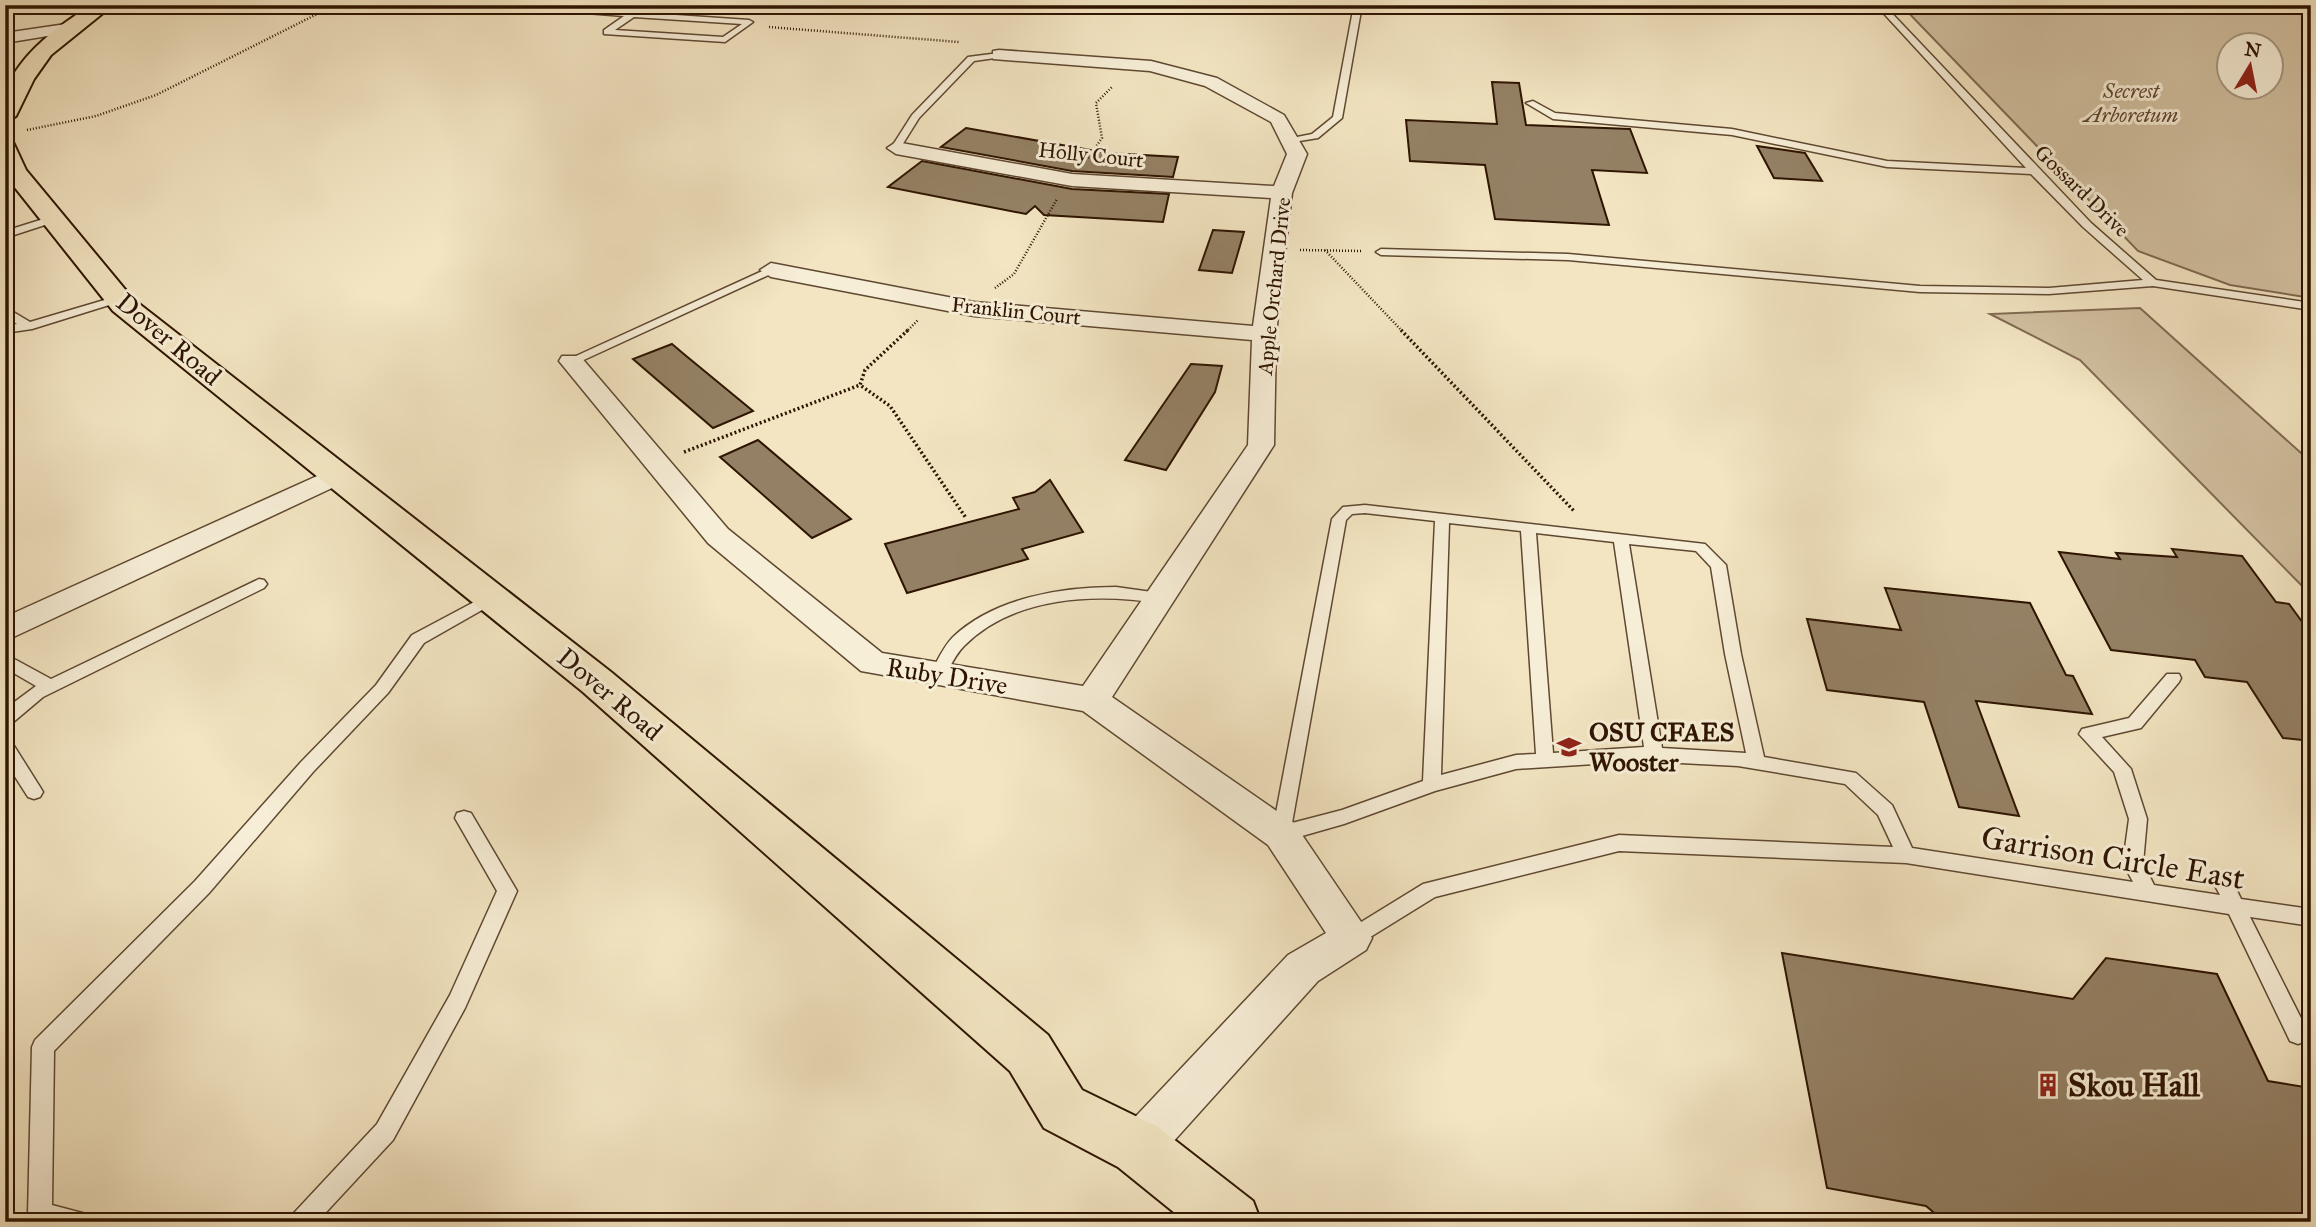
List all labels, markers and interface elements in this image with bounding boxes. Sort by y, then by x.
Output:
north arrow [2214,32,2284,102]
text: N [2243,37,2263,62]
park label: Secrest Arboretum [2082,78,2178,128]
street label: Holly Court [1037,137,1145,174]
street label: Gossard Drive [2029,139,2135,243]
street label: Apple Orchard Drive [1252,196,1296,377]
street label: Dover Road [110,286,228,392]
street label: Franklin Court [950,291,1083,331]
street label: Dover Road [551,641,669,747]
street label: Ruby Drive [884,651,1010,701]
place label: OSU CFAES Wooster [1589,716,1734,778]
school or university icon: OSU CFAES Wooster [1555,733,1583,761]
street label: Garrison Circle East [1979,818,2247,898]
place label: Skou Hall [2068,1066,2201,1105]
building icon: Skou Hall [2034,1071,2062,1099]

